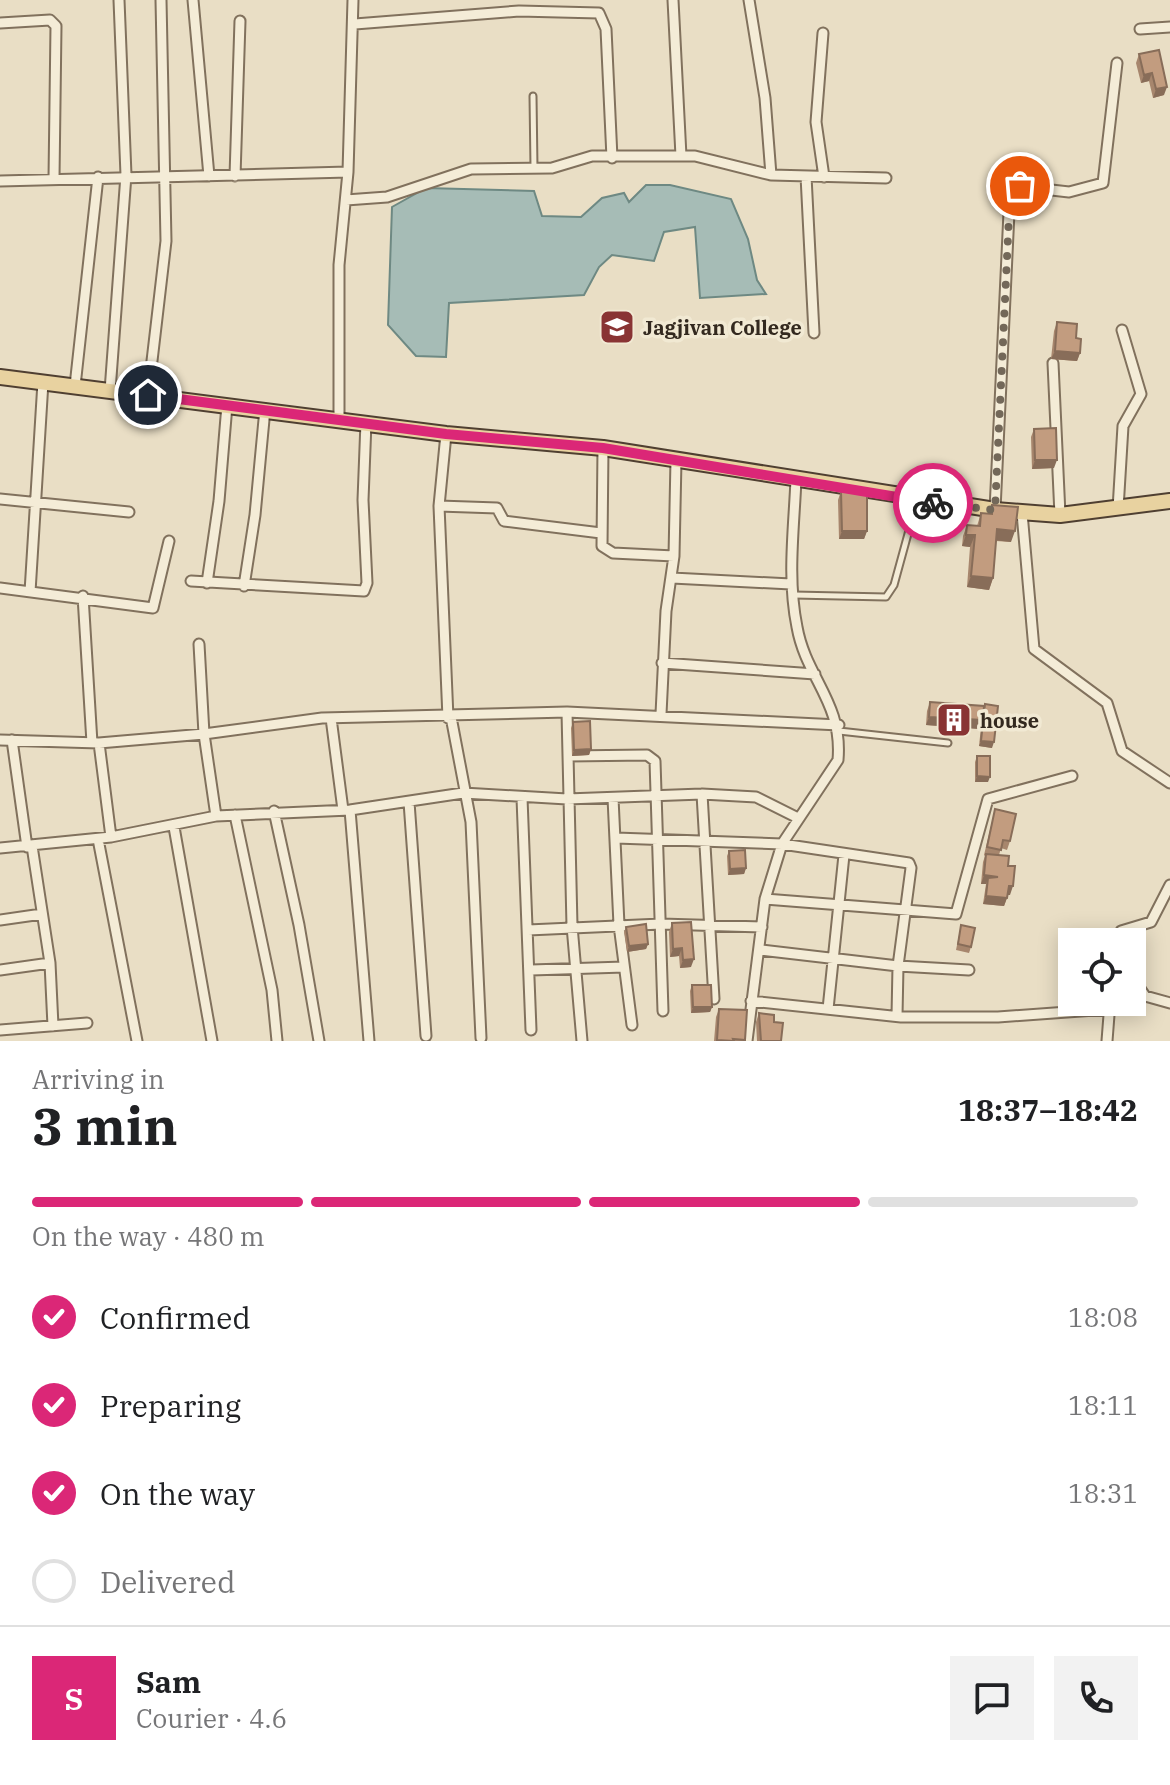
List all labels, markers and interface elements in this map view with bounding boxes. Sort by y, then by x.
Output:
pin [986,152,1054,220]
icon: bag [998,164,1042,208]
school or university icon: Jagjivan College [598,308,636,346]
place label: Jagjivan College [643,314,802,341]
pin [114,361,182,429]
icon: home [126,373,170,417]
courier [893,463,973,543]
icon: bike [911,481,955,525]
building icon: house [935,701,973,739]
place label: house [980,707,1039,734]
map controls [1058,928,1146,1016]
button: locate [1058,928,1146,1016]
text: Arriving in [32,1062,165,1096]
text: 18:37–18:42 [958,1090,1138,1129]
text: 3 min [32,1092,178,1159]
text: On the way · 480 m [32,1219,265,1253]
icon: check [32,1295,76,1339]
text: Confirmed [100,1298,251,1337]
text: 18:08 [1068,1300,1138,1334]
icon: check [32,1383,76,1427]
text: Preparing [100,1386,241,1425]
text: 18:11 [1068,1388,1138,1422]
icon: check [32,1471,76,1515]
text: On the way [100,1474,255,1513]
text: 18:31 [1068,1476,1138,1510]
text: Delivered [100,1562,235,1601]
button: chat [950,1656,1034,1740]
button: phone [1054,1656,1138,1740]
text: Sam [136,1662,201,1701]
text: S [65,1679,83,1718]
text: Courier · 4.6 [136,1701,287,1735]

